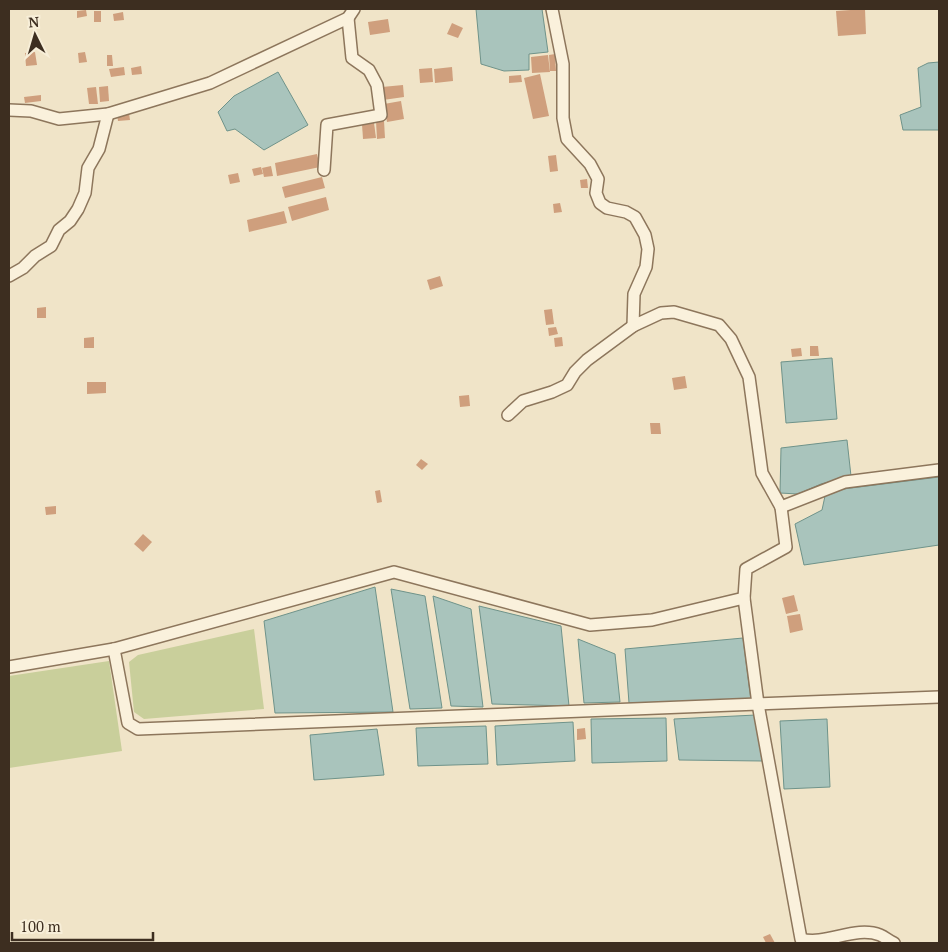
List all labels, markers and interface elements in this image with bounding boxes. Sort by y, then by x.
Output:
north arrow [10,10,60,60]
text: N [28,12,40,31]
scale bar [12,910,154,942]
text: 100 m [20,916,61,936]

